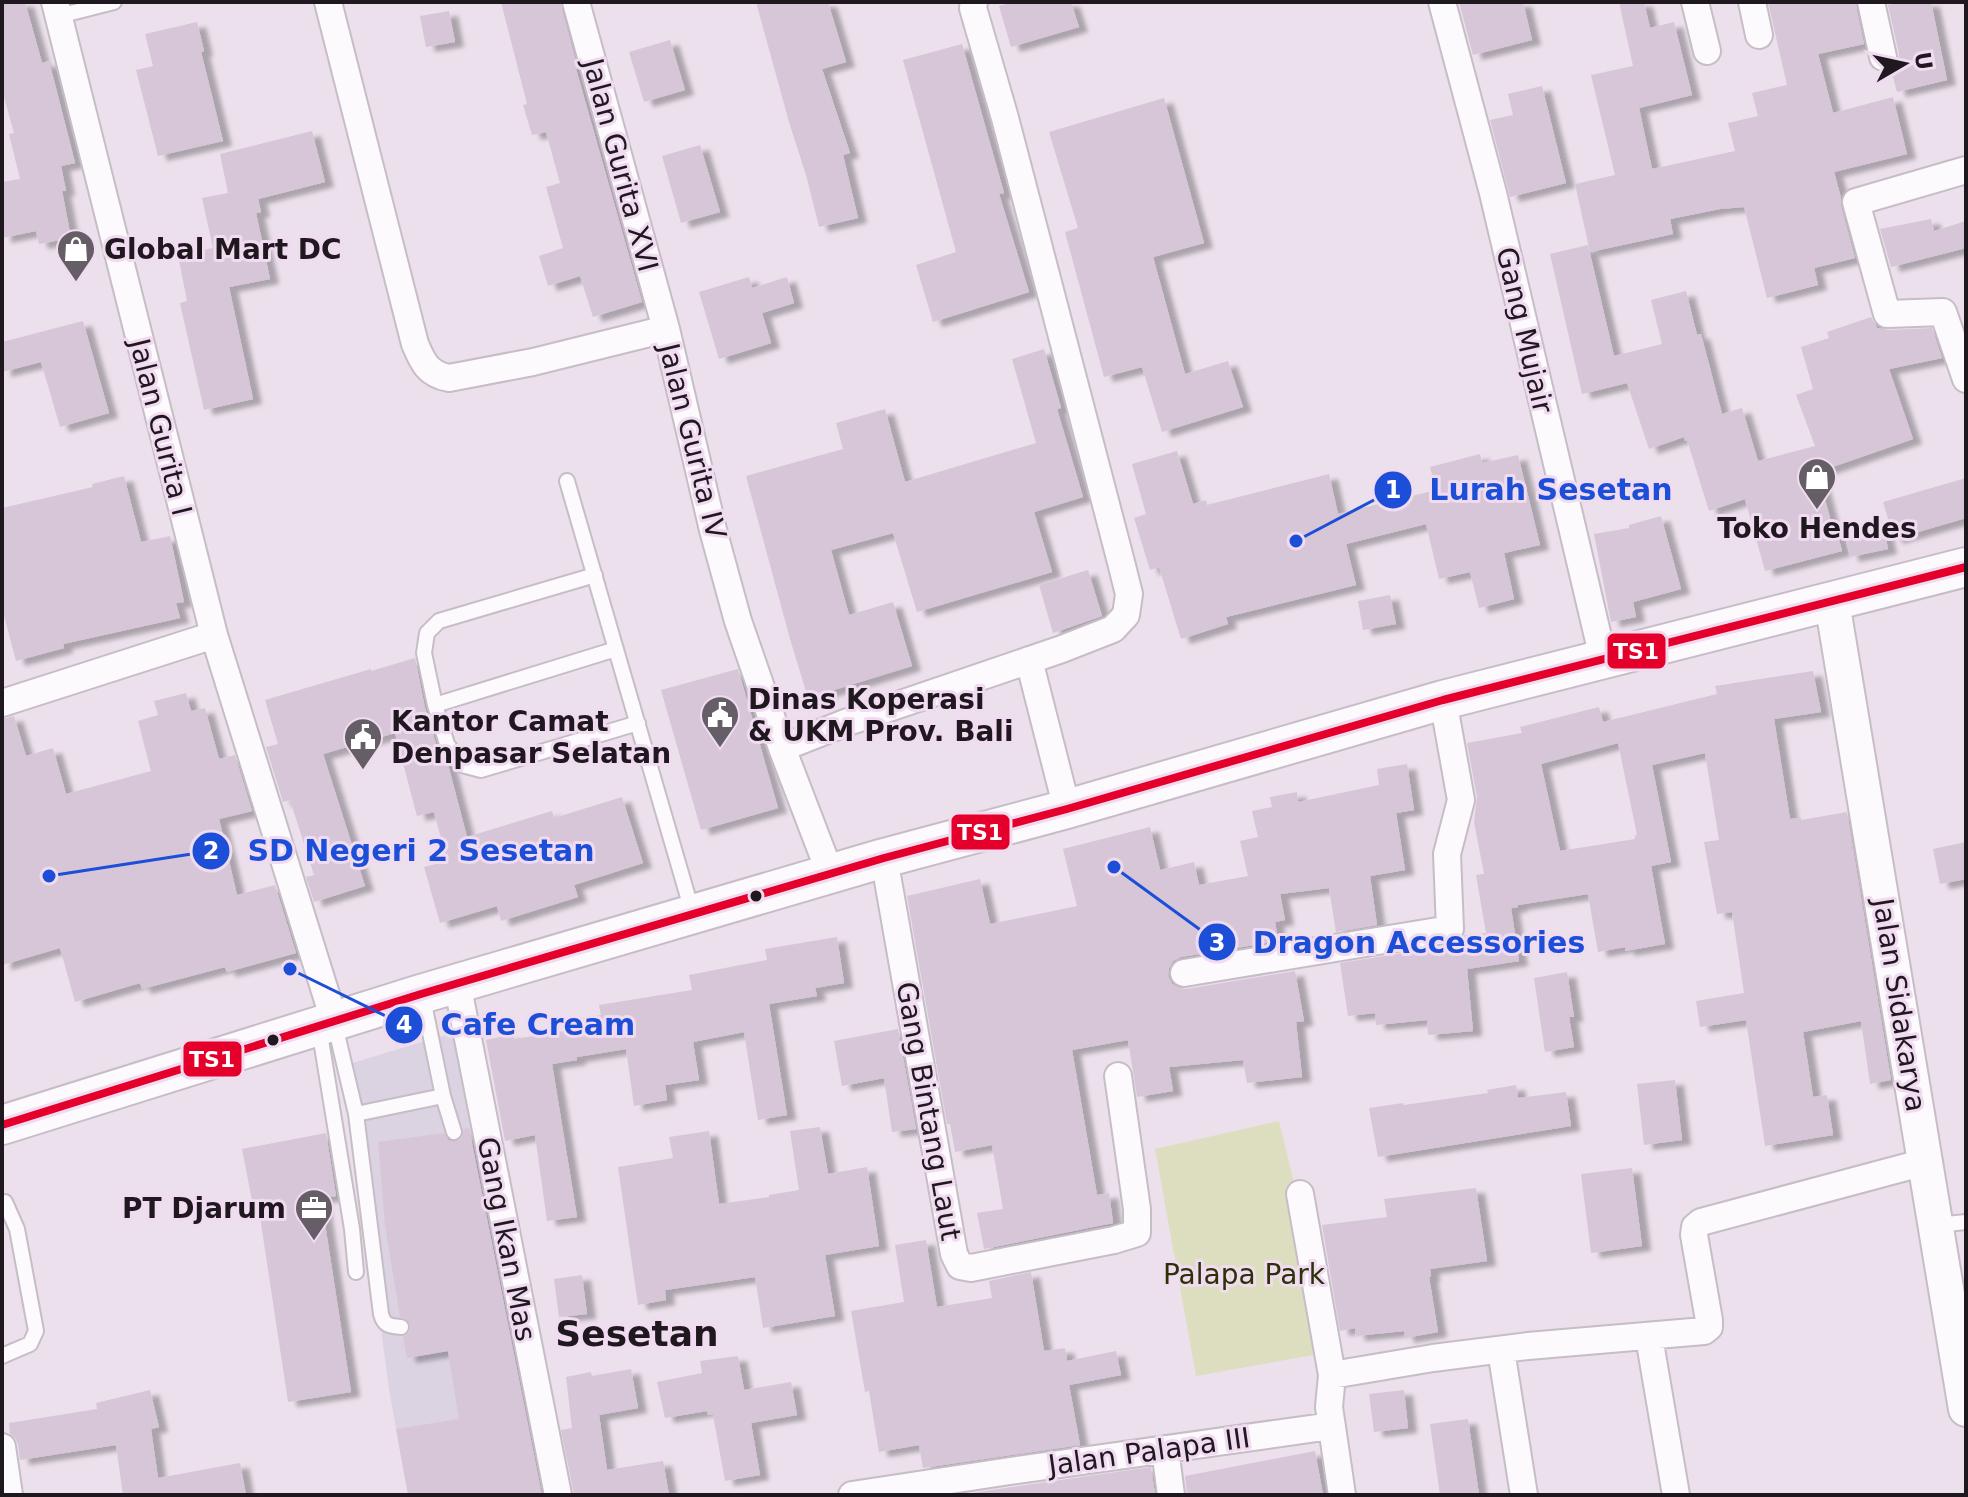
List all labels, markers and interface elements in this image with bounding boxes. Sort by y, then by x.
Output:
north arrow [1864,24,1944,104]
text: U [1910,50,1937,72]
street label: Jalan Gurita XVI [576,53,665,275]
shop icon: Global Mart DC [55,228,97,283]
place label: Global Mart DC [104,233,342,266]
street label: Gang Mujair [1489,244,1560,417]
street label: Jalan Gurita I [122,333,198,519]
street label: Jalan Gurita IV [652,338,733,542]
shop icon: Toko Hendes [1796,456,1838,511]
callout: Lurah Sesetan [1373,463,1689,517]
text: Lurah Sesetan [1429,472,1673,507]
text: 1 [1385,476,1401,504]
place label: Toko Hendes [1717,512,1917,545]
line badge: TS1 [1606,632,1667,670]
text: TS1 [1613,639,1659,664]
place label: Dinas Koperasi & UKM Prov. Bali [748,683,1014,748]
public building icon: Dinas Koperasi & UKM Prov. Bali [699,694,741,749]
place label: Kantor Camat Denpasar Selatan [391,705,671,770]
public building icon: Kantor Camat Denpasar Selatan [342,716,384,771]
line badge: TS1 [950,813,1011,851]
text: TS1 [957,820,1003,845]
callout: SD Negeri 2 Sesetan [191,824,610,878]
text: SD Negeri 2 Sesetan [247,833,595,868]
text: 2 [203,837,219,865]
unlabelled marker [748,888,764,904]
street label: Jalan Sidakarya [1866,894,1933,1114]
callout: Dragon Accessories [1197,915,1601,969]
text: Dragon Accessories [1253,925,1585,960]
text: 3 [1209,929,1225,957]
street label: Gang Bintang Laut [890,979,968,1243]
callout: Cafe Cream [384,998,651,1052]
text: Cafe Cream [441,1007,635,1042]
text: 4 [396,1011,412,1039]
unlabelled marker [265,1032,281,1048]
line badge: TS1 [182,1040,243,1078]
text: TS1 [189,1047,235,1072]
street label: Gang Ikan Mas [471,1134,542,1344]
office icon: PT Djarum [293,1187,335,1242]
place label: PT Djarum [122,1192,286,1225]
park label: Palapa Park [1163,1258,1326,1291]
district label: Sesetan [555,1313,719,1354]
street label: Jalan Palapa III [1044,1421,1252,1482]

